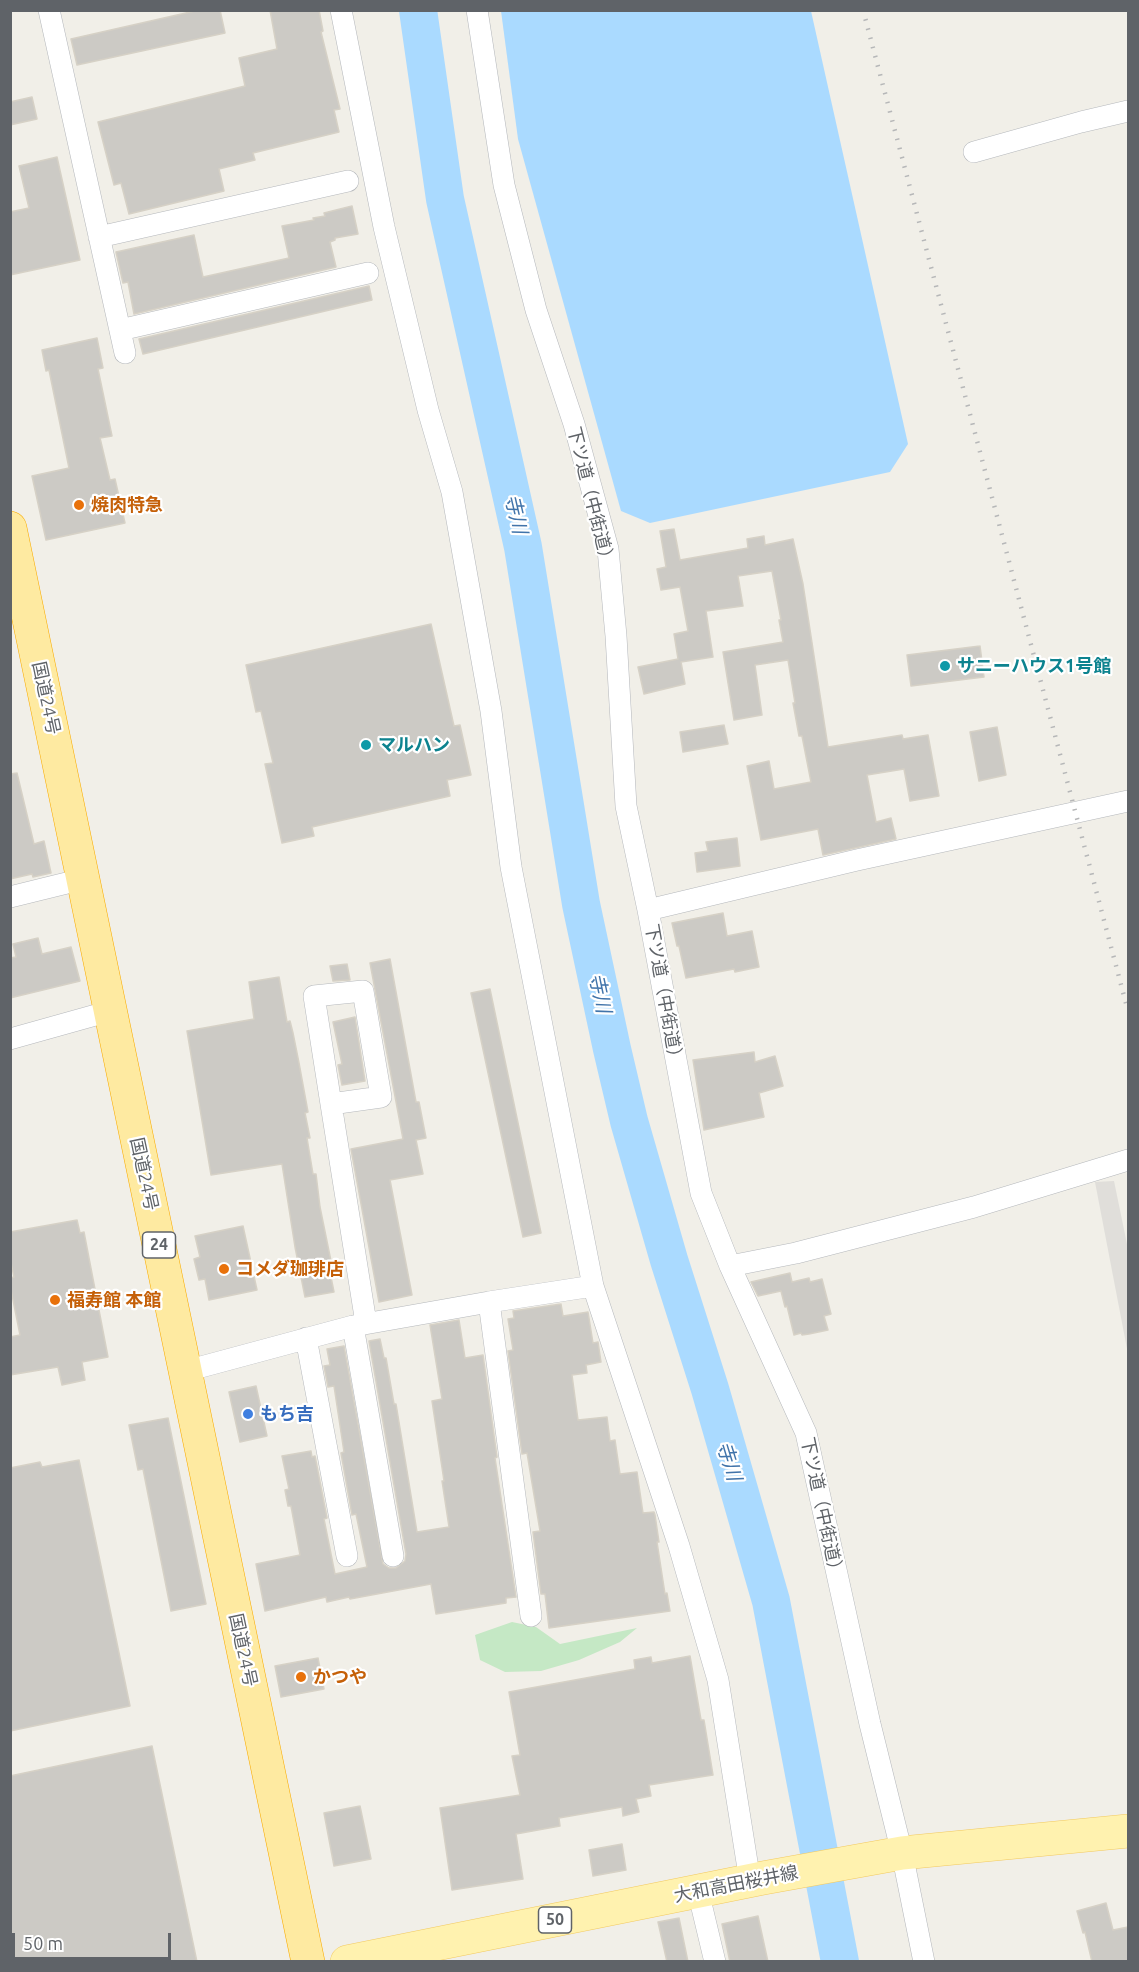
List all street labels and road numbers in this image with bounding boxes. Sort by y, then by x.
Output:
street label: 下ツ道（中街道） [563,425,619,569]
street label: 国道24号 [28,659,64,737]
street label: 下ツ道（中街道） [641,922,687,1068]
street label: 国道24号 [126,1135,162,1213]
road number: 24 [142,1232,176,1258]
street label: 下ツ道（中街道） [796,1435,848,1581]
street label: 国道24号 [225,1611,261,1689]
street label: 大和高田桜井線 [672,1861,800,1907]
road number: 50 [538,1907,572,1933]

